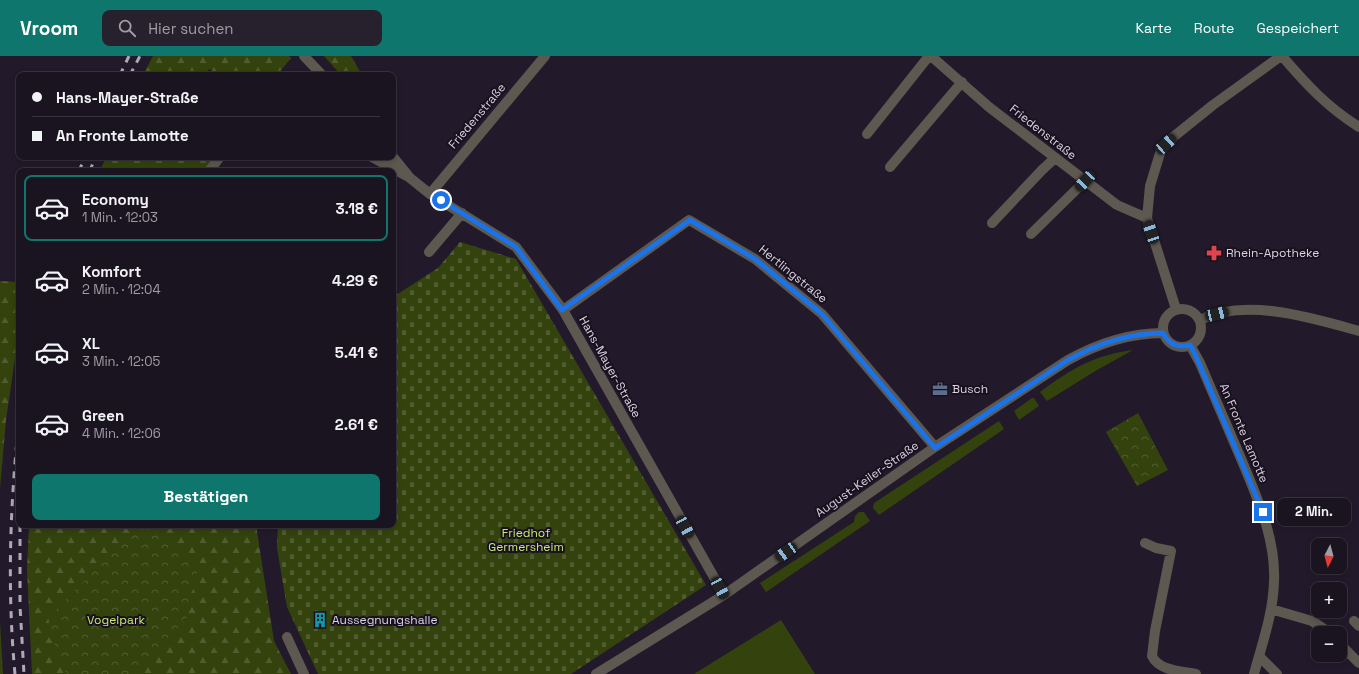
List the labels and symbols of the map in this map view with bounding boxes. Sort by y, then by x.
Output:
street label: Friedenstraße [445,80,509,152]
street label: Friedenstraße [1006,101,1080,163]
car [1153,132,1179,156]
car [1072,168,1098,194]
route start [432,191,450,209]
car [1142,219,1160,245]
street label: Hertlingstraße [756,241,830,307]
pharmacy icon: Rhein-Apotheke [1205,244,1223,262]
place label: Rhein-Apotheke [1226,245,1319,261]
car [1204,305,1230,323]
street label: Hans-Mayer-Straße [575,313,645,421]
office icon: Busch [931,380,949,398]
place label: Busch [952,381,988,397]
street label: An Fronte Lamotte [1216,381,1272,485]
street label: August-Keiler-Straße [812,437,922,521]
callout: 2 Min. [1277,498,1351,526]
route end [1254,503,1272,521]
car [674,514,696,540]
park label: Friedhof Germersheim [488,525,564,555]
north arrow [1311,538,1347,574]
car [773,540,799,564]
car [709,575,731,601]
building icon: Aussegnungshalle [311,611,329,629]
park label: Vogelpark [87,612,145,628]
place label: Aussegnungshalle [332,612,438,628]

